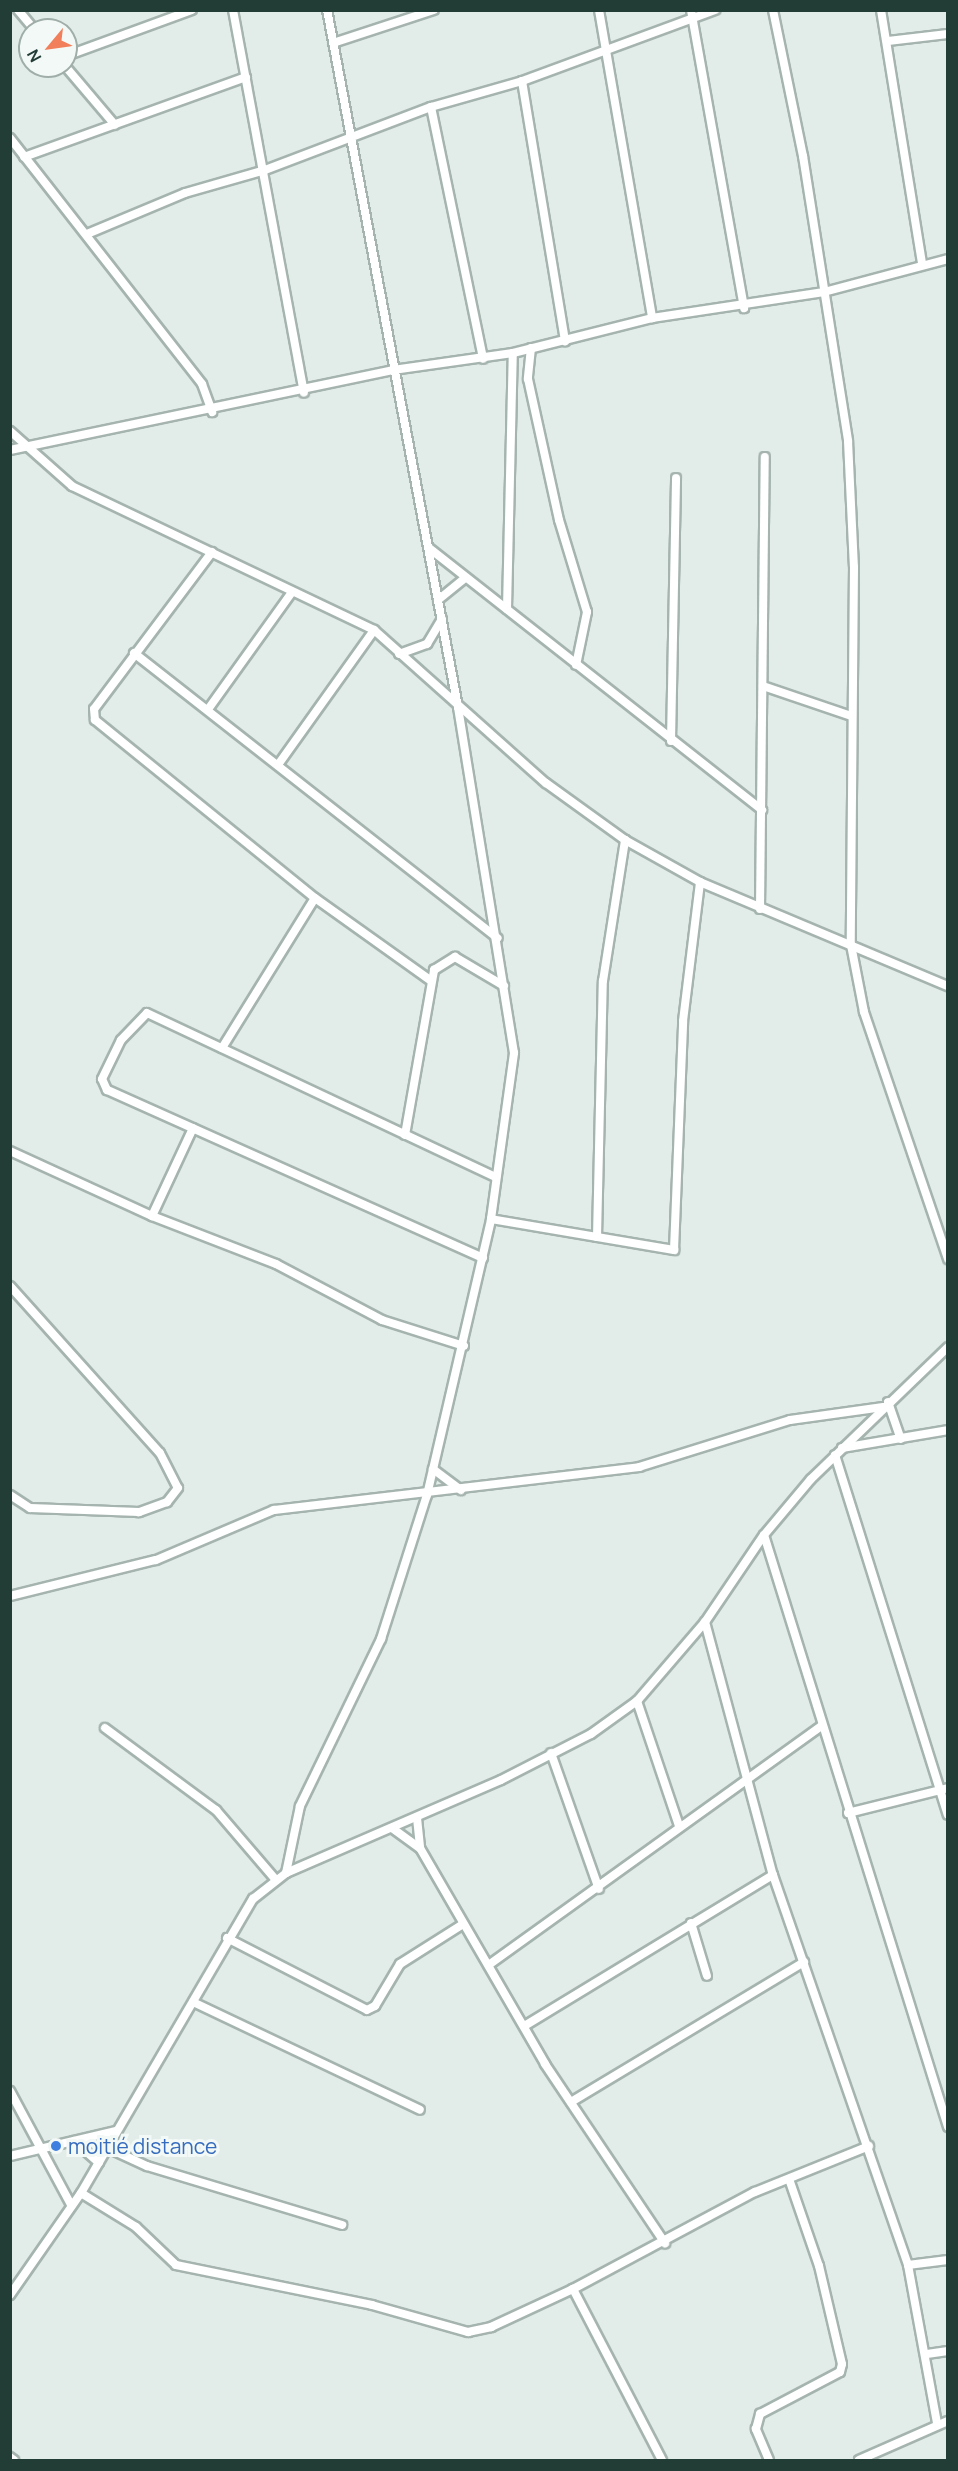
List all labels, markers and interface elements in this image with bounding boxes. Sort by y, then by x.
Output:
north arrow [18,18,78,78]
text: N [22,45,46,66]
place label: moitié distance [68,2133,217,2159]
marker: moitié distance [49,2139,63,2153]

